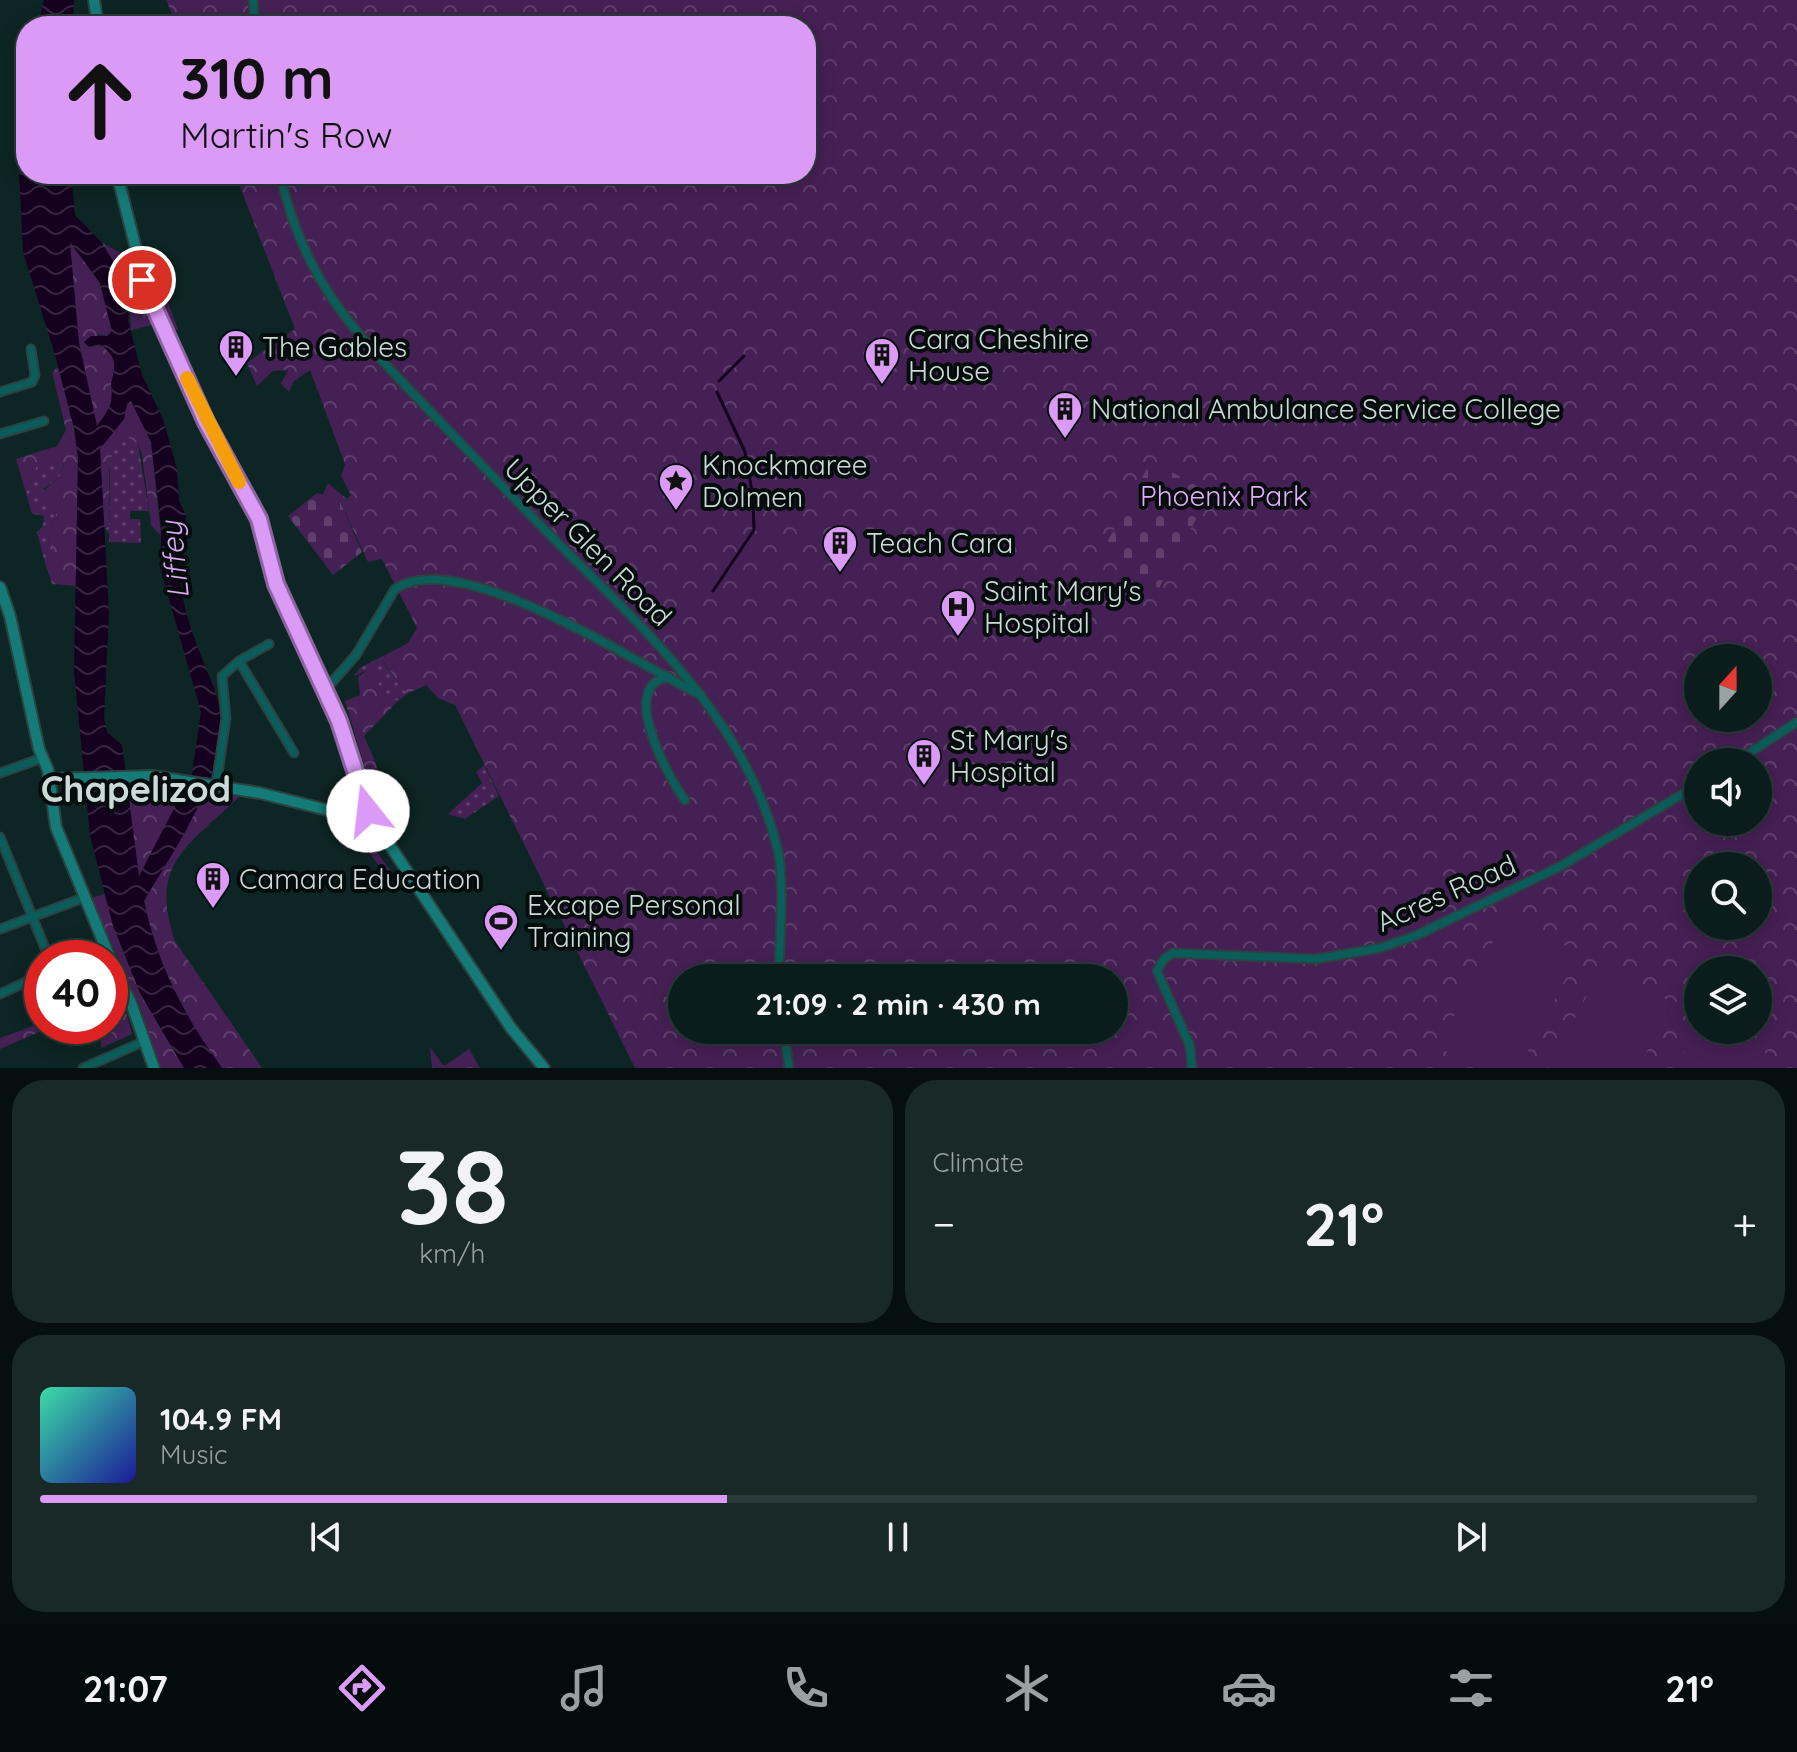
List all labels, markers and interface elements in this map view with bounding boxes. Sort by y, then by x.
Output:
text: 310 m [180,43,334,113]
icon: ahead [48,48,152,152]
text: Martin's Row [180,112,393,157]
pin [108,246,176,314]
icon: arrive [120,258,164,302]
place label: Cara Cheshire House [908,321,1089,388]
building icon: The Gables [217,328,255,378]
place label: The Gables [262,329,407,364]
building icon: Cara Cheshire House [863,336,901,386]
building icon: National Ambulance Service College [1046,390,1084,440]
place label: National Ambulance Service College [1091,391,1561,426]
place label: Knockmaree Dolmen [702,447,868,514]
street label: Upper Glen Road [497,450,680,633]
place icon: Knockmaree Dolmen [657,462,695,512]
park label: Phoenix Park [1140,478,1308,513]
water label: Liffey [151,517,197,601]
building icon: Teach Cara [821,524,859,574]
place label: Teach Cara [866,525,1013,560]
place label: Saint Mary's Hospital [984,573,1141,640]
hospital icon: Saint Mary's Hospital [939,588,977,638]
north arrow [1684,644,1772,732]
map controls [1684,644,1772,1044]
place label: St Mary's Hospital [950,722,1068,789]
building icon: St Mary's Hospital [905,737,943,787]
button: sound [1684,748,1772,836]
district label: Chapelizod [41,766,231,811]
position arrow [326,769,410,853]
street label: Acres Road [1371,846,1521,939]
button: search [1684,852,1772,940]
building icon: Camara Education [194,860,232,910]
place label: Camara Education [239,861,481,896]
place label: Excape Personal Training [527,887,741,954]
sports icon: Excape Personal Training [482,902,520,952]
speed limit sign: 40 [24,940,128,1044]
button: layers [1684,956,1772,1044]
text: 21:09 · 2 min · 430 m [755,985,1041,1023]
text: 38 [396,1120,509,1250]
text: Climate [933,1146,1024,1179]
text: 21° [1303,1186,1384,1261]
text: − [933,1196,955,1251]
text: + [1732,1196,1757,1251]
text: km/h [419,1237,485,1270]
text: 104.9 FM [160,1400,282,1438]
text: Music [160,1438,228,1471]
icon: previous [304,1515,348,1559]
icon: pause [876,1515,920,1559]
icon: next [1449,1515,1493,1559]
icon: directions [334,1660,390,1716]
icon: music [556,1660,612,1716]
icon: phone [778,1660,834,1716]
icon: climate [999,1660,1055,1716]
icon: car [1221,1660,1277,1716]
icon: filters [1443,1660,1499,1716]
text: 21:07 [83,1666,168,1711]
text: 21° [1665,1666,1714,1711]

